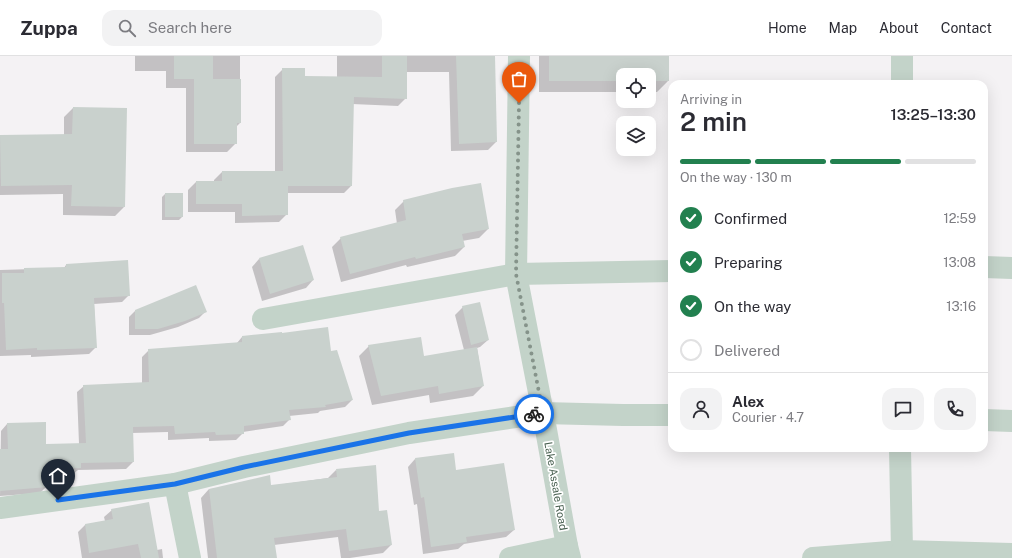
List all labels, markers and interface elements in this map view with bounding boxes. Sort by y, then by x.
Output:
search box [102,10,382,46]
text: Zuppa [20,17,78,39]
icon: search [116,17,138,39]
text: Search here [148,19,232,36]
text: Home [768,20,807,36]
text: Map [829,20,857,36]
text: About [879,20,919,36]
text: Contact [941,20,992,36]
pin [502,62,536,103]
icon: bag [508,68,530,90]
map controls [616,68,656,156]
button: locate [616,68,656,108]
text: Arriving in [680,92,742,107]
text: 2 min [680,106,747,137]
text: 13:25–13:30 [890,106,976,123]
button: layers [616,116,656,156]
text: On the way · 130 m [680,170,792,185]
icon: check [680,207,702,229]
text: Confirmed [714,210,787,227]
text: 12:59 [944,211,976,226]
icon: check [680,251,702,273]
text: Preparing [714,254,783,271]
text: 13:08 [943,255,976,270]
icon: check [680,295,702,317]
text: On the way [714,298,791,315]
text: 13:16 [946,299,976,314]
text: Delivered [714,342,780,359]
button: person [680,388,722,430]
button: chat [882,388,924,430]
button: phone [934,388,976,430]
text: Alex [732,393,764,410]
courier [514,394,554,434]
icon: bike [523,403,545,425]
text: Courier · 4.7 [732,410,804,425]
street label: Lake Assale Road [542,441,570,531]
pin [41,459,75,500]
icon: home [47,465,69,487]

